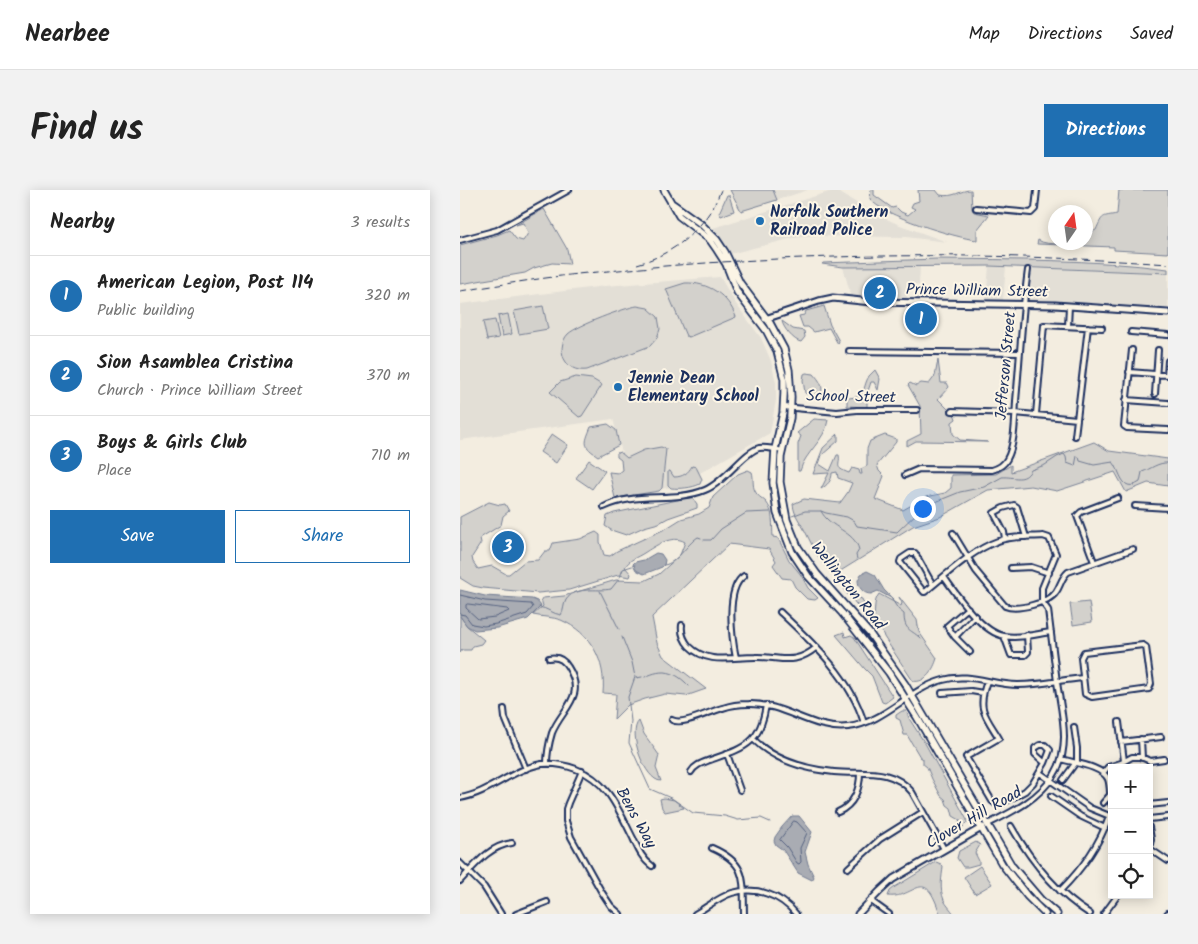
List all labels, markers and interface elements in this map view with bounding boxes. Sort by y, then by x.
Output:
text: Nearbee [25,15,110,54]
text: Map [968,20,1000,49]
text: Directions [1028,20,1102,49]
text: Saved [1130,20,1173,49]
text: Find us [30,102,143,158]
button: Directions [1044,104,1168,157]
place label: Norfolk Southern Railroad Police [770,200,888,243]
north arrow [1048,205,1093,250]
text: Nearby [50,206,115,239]
text: 3 results [351,210,410,235]
marker: Norfolk Southern Railroad Police [754,215,766,227]
text: American Legion, Post 114 [97,268,313,298]
pin: 2 [864,274,896,312]
street label: Prince William Street [906,277,1049,305]
text: 1 [64,283,68,308]
text: 320 m [364,283,410,308]
text: Public building [97,298,195,323]
pin: 1 [905,300,937,338]
street label: Jefferson Street [989,310,1023,421]
text: Sion Asamblea Cristina [97,348,293,378]
text: 2 [61,363,71,388]
text: 370 m [366,363,410,388]
place label: Jennie Dean Elementary School [628,366,760,409]
text: Church · Prince William Street [97,378,303,403]
marker: Jennie Dean Elementary School [612,381,624,393]
street label: School Street [806,384,897,410]
text: Boys & Girls Club [97,428,247,458]
text: 3 [62,443,70,468]
text: 710 m [370,443,410,468]
text: Place [97,458,131,483]
your location [910,496,936,522]
button: Save [50,510,225,563]
button: Share [235,510,410,563]
pin: 3 [492,528,524,566]
street label: Wellington Road [804,536,892,637]
map controls [1108,764,1153,899]
button: + [1108,764,1153,809]
street label: Clover Hill Road [921,780,1028,856]
street label: Bens Way [609,783,663,854]
button: − [1108,809,1153,854]
button: locate [1108,854,1153,899]

